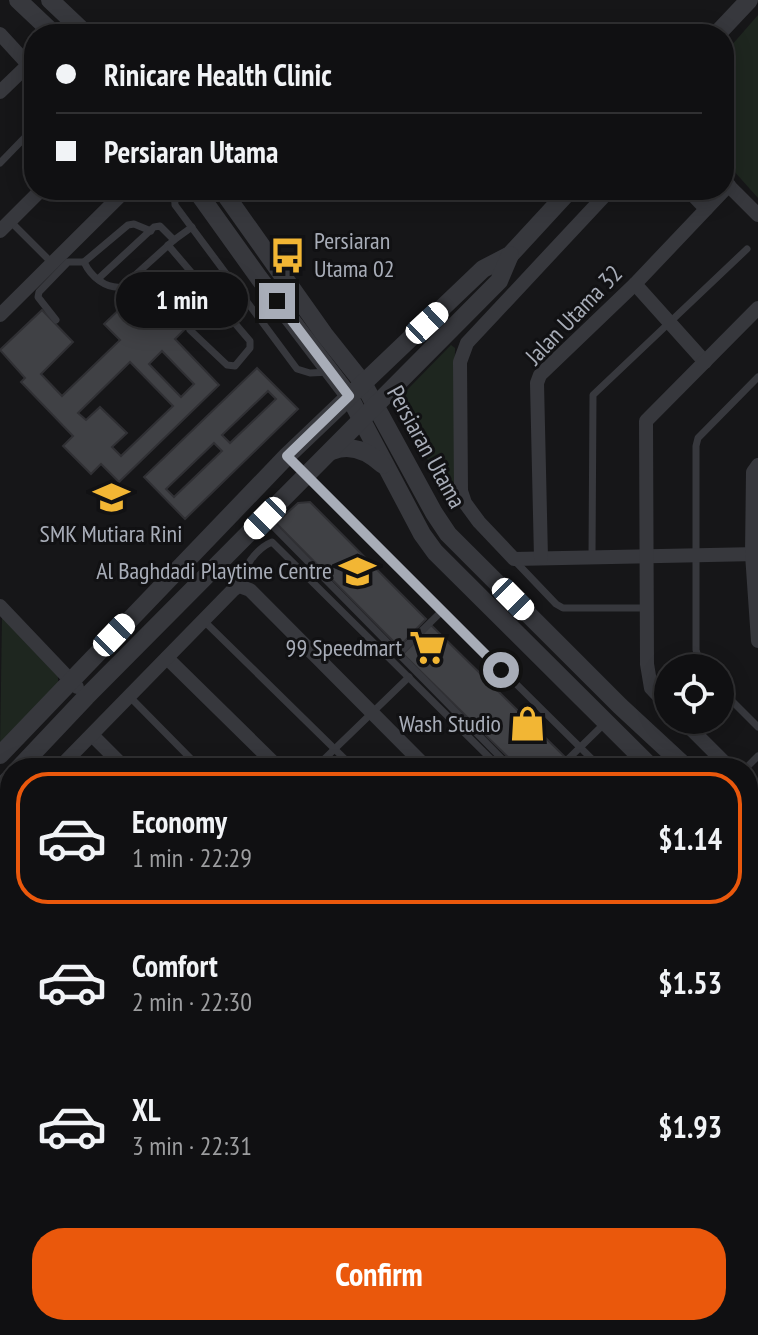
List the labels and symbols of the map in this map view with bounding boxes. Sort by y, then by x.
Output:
place label: Persiaran Utama 02 [314,225,395,284]
bus stop icon: Persiaran Utama 02 [269,236,307,274]
street label: Jalan Utama 32 [518,258,629,372]
callout: 1 min [117,273,249,329]
route end [259,283,295,319]
car [401,298,453,348]
street label: Persiaran Utama [380,380,473,513]
school or university icon: SMK Mutiara Rini [92,478,130,516]
car [240,493,290,543]
place label: SMK Mutiara Rini [40,518,182,549]
school or university icon: Al Baghdadi Playtime Centre [339,552,377,590]
place label: Al Baghdadi Playtime Centre [96,555,332,586]
car [488,574,538,624]
car [89,609,139,661]
supermarket icon: 99 Speedmart [409,629,447,667]
place label: 99 Speedmart [286,632,402,663]
route start [483,652,519,688]
shop icon: Wash Studio [508,705,546,743]
place label: Wash Studio [399,708,501,739]

